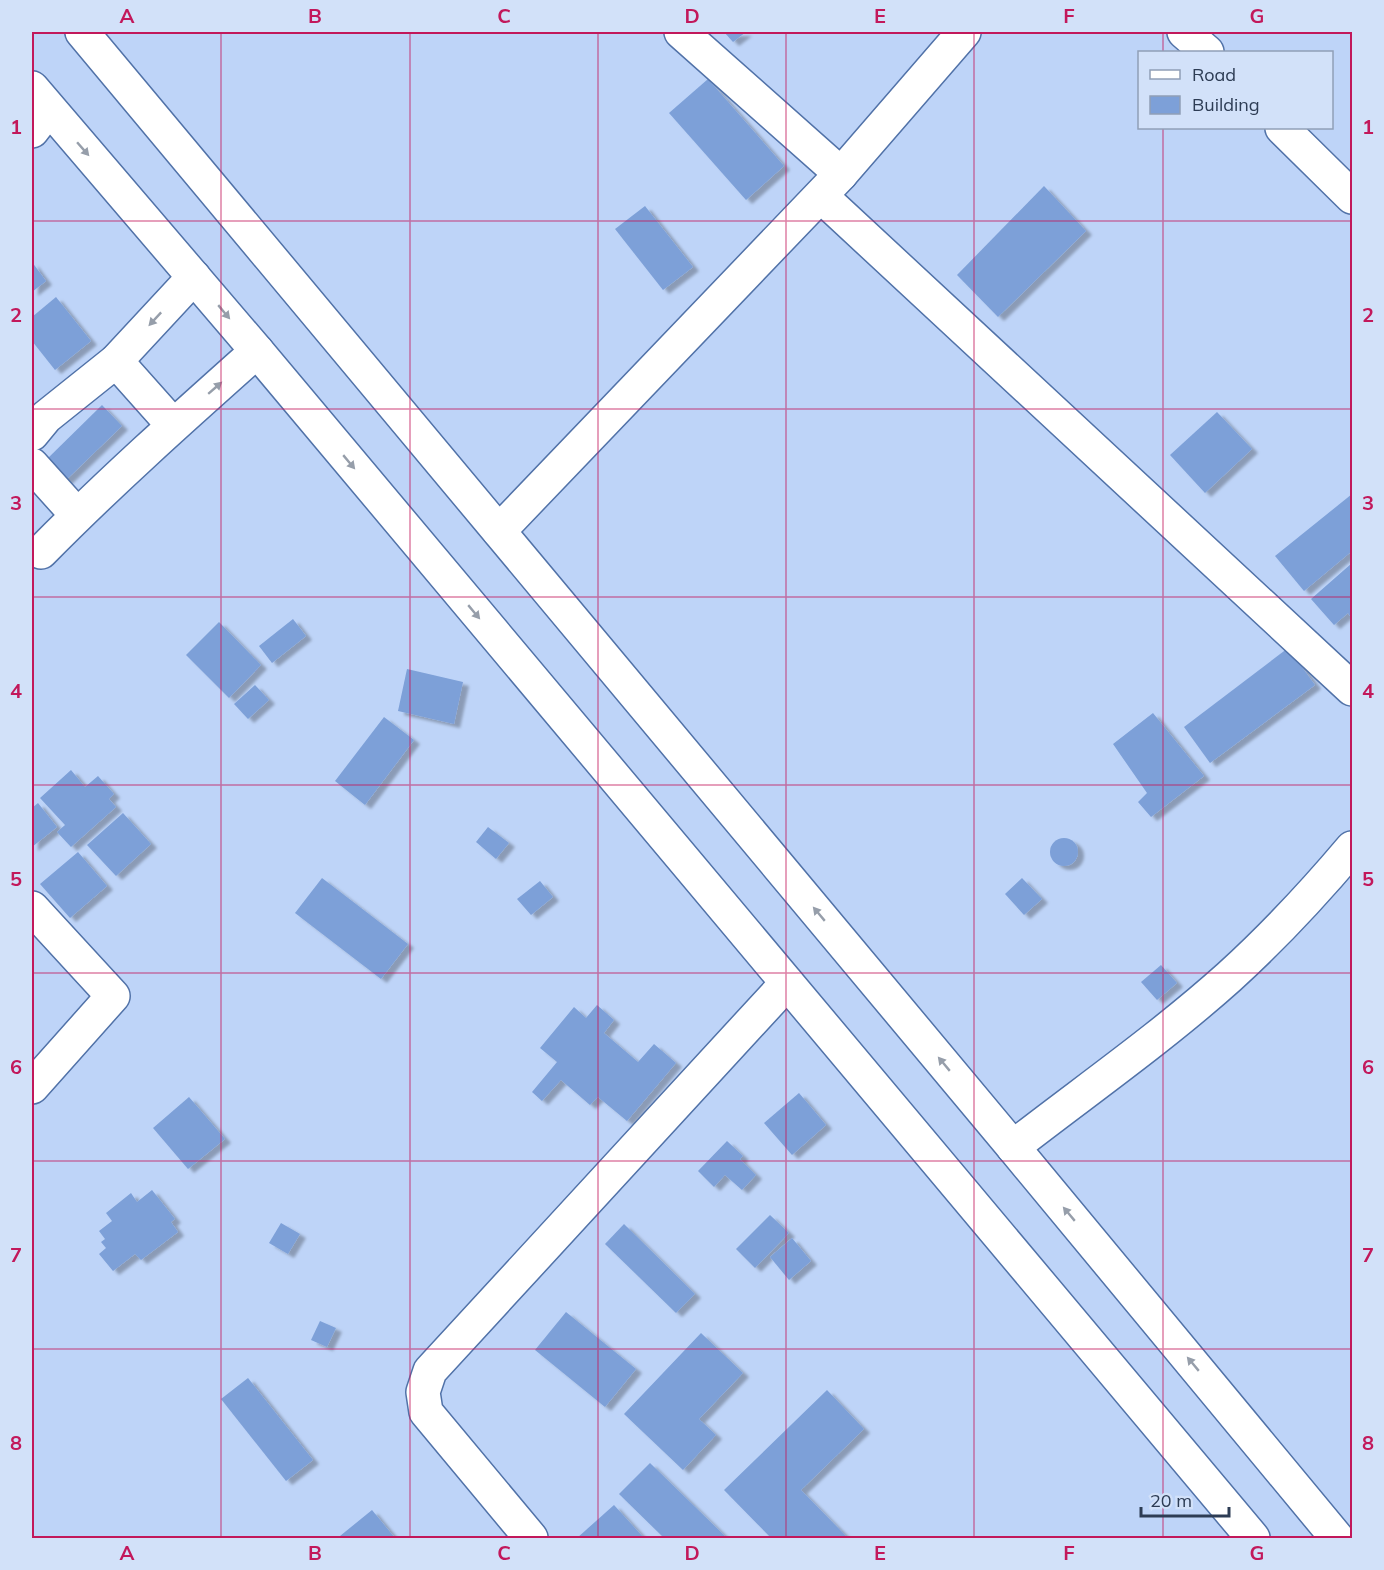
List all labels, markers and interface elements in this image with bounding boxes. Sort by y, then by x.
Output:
text: A [120,3,135,28]
text: B [308,3,322,28]
text: C [497,3,511,28]
text: D [684,3,700,28]
text: E [874,3,886,28]
text: F [1063,3,1075,28]
text: G [1250,3,1264,28]
legend [1138,51,1333,129]
text: Road [1192,63,1236,86]
text: Building [1192,93,1260,116]
text: 1 [10,114,22,139]
text: 1 [1362,114,1374,139]
one-way arrow [76,141,89,156]
text: 2 [10,302,22,327]
text: 2 [1362,302,1374,327]
one-way arrow [217,304,230,319]
one-way arrow [149,311,162,326]
one-way arrow [207,382,223,395]
one-way arrow [342,454,355,469]
text: 3 [10,490,22,515]
text: 3 [1362,490,1374,515]
one-way arrow [467,604,480,619]
text: 4 [10,678,22,703]
text: 4 [1362,678,1374,703]
text: 5 [10,866,22,891]
text: 5 [1362,866,1374,891]
one-way arrow [812,906,825,922]
text: 6 [10,1054,22,1079]
text: 6 [1362,1054,1374,1079]
one-way arrow [937,1056,950,1072]
one-way arrow [1062,1206,1075,1222]
text: 7 [10,1242,22,1267]
text: 7 [1362,1242,1374,1267]
one-way arrow [1188,1356,1200,1371]
text: 8 [10,1430,22,1455]
text: 8 [1362,1430,1374,1455]
scale bar [1141,1480,1230,1518]
text: 20 m [1150,1489,1192,1512]
text: A [120,1540,135,1565]
text: B [308,1540,322,1565]
text: C [497,1540,511,1565]
text: D [684,1540,700,1565]
text: E [874,1540,886,1565]
text: F [1063,1540,1075,1565]
text: G [1250,1540,1264,1565]

